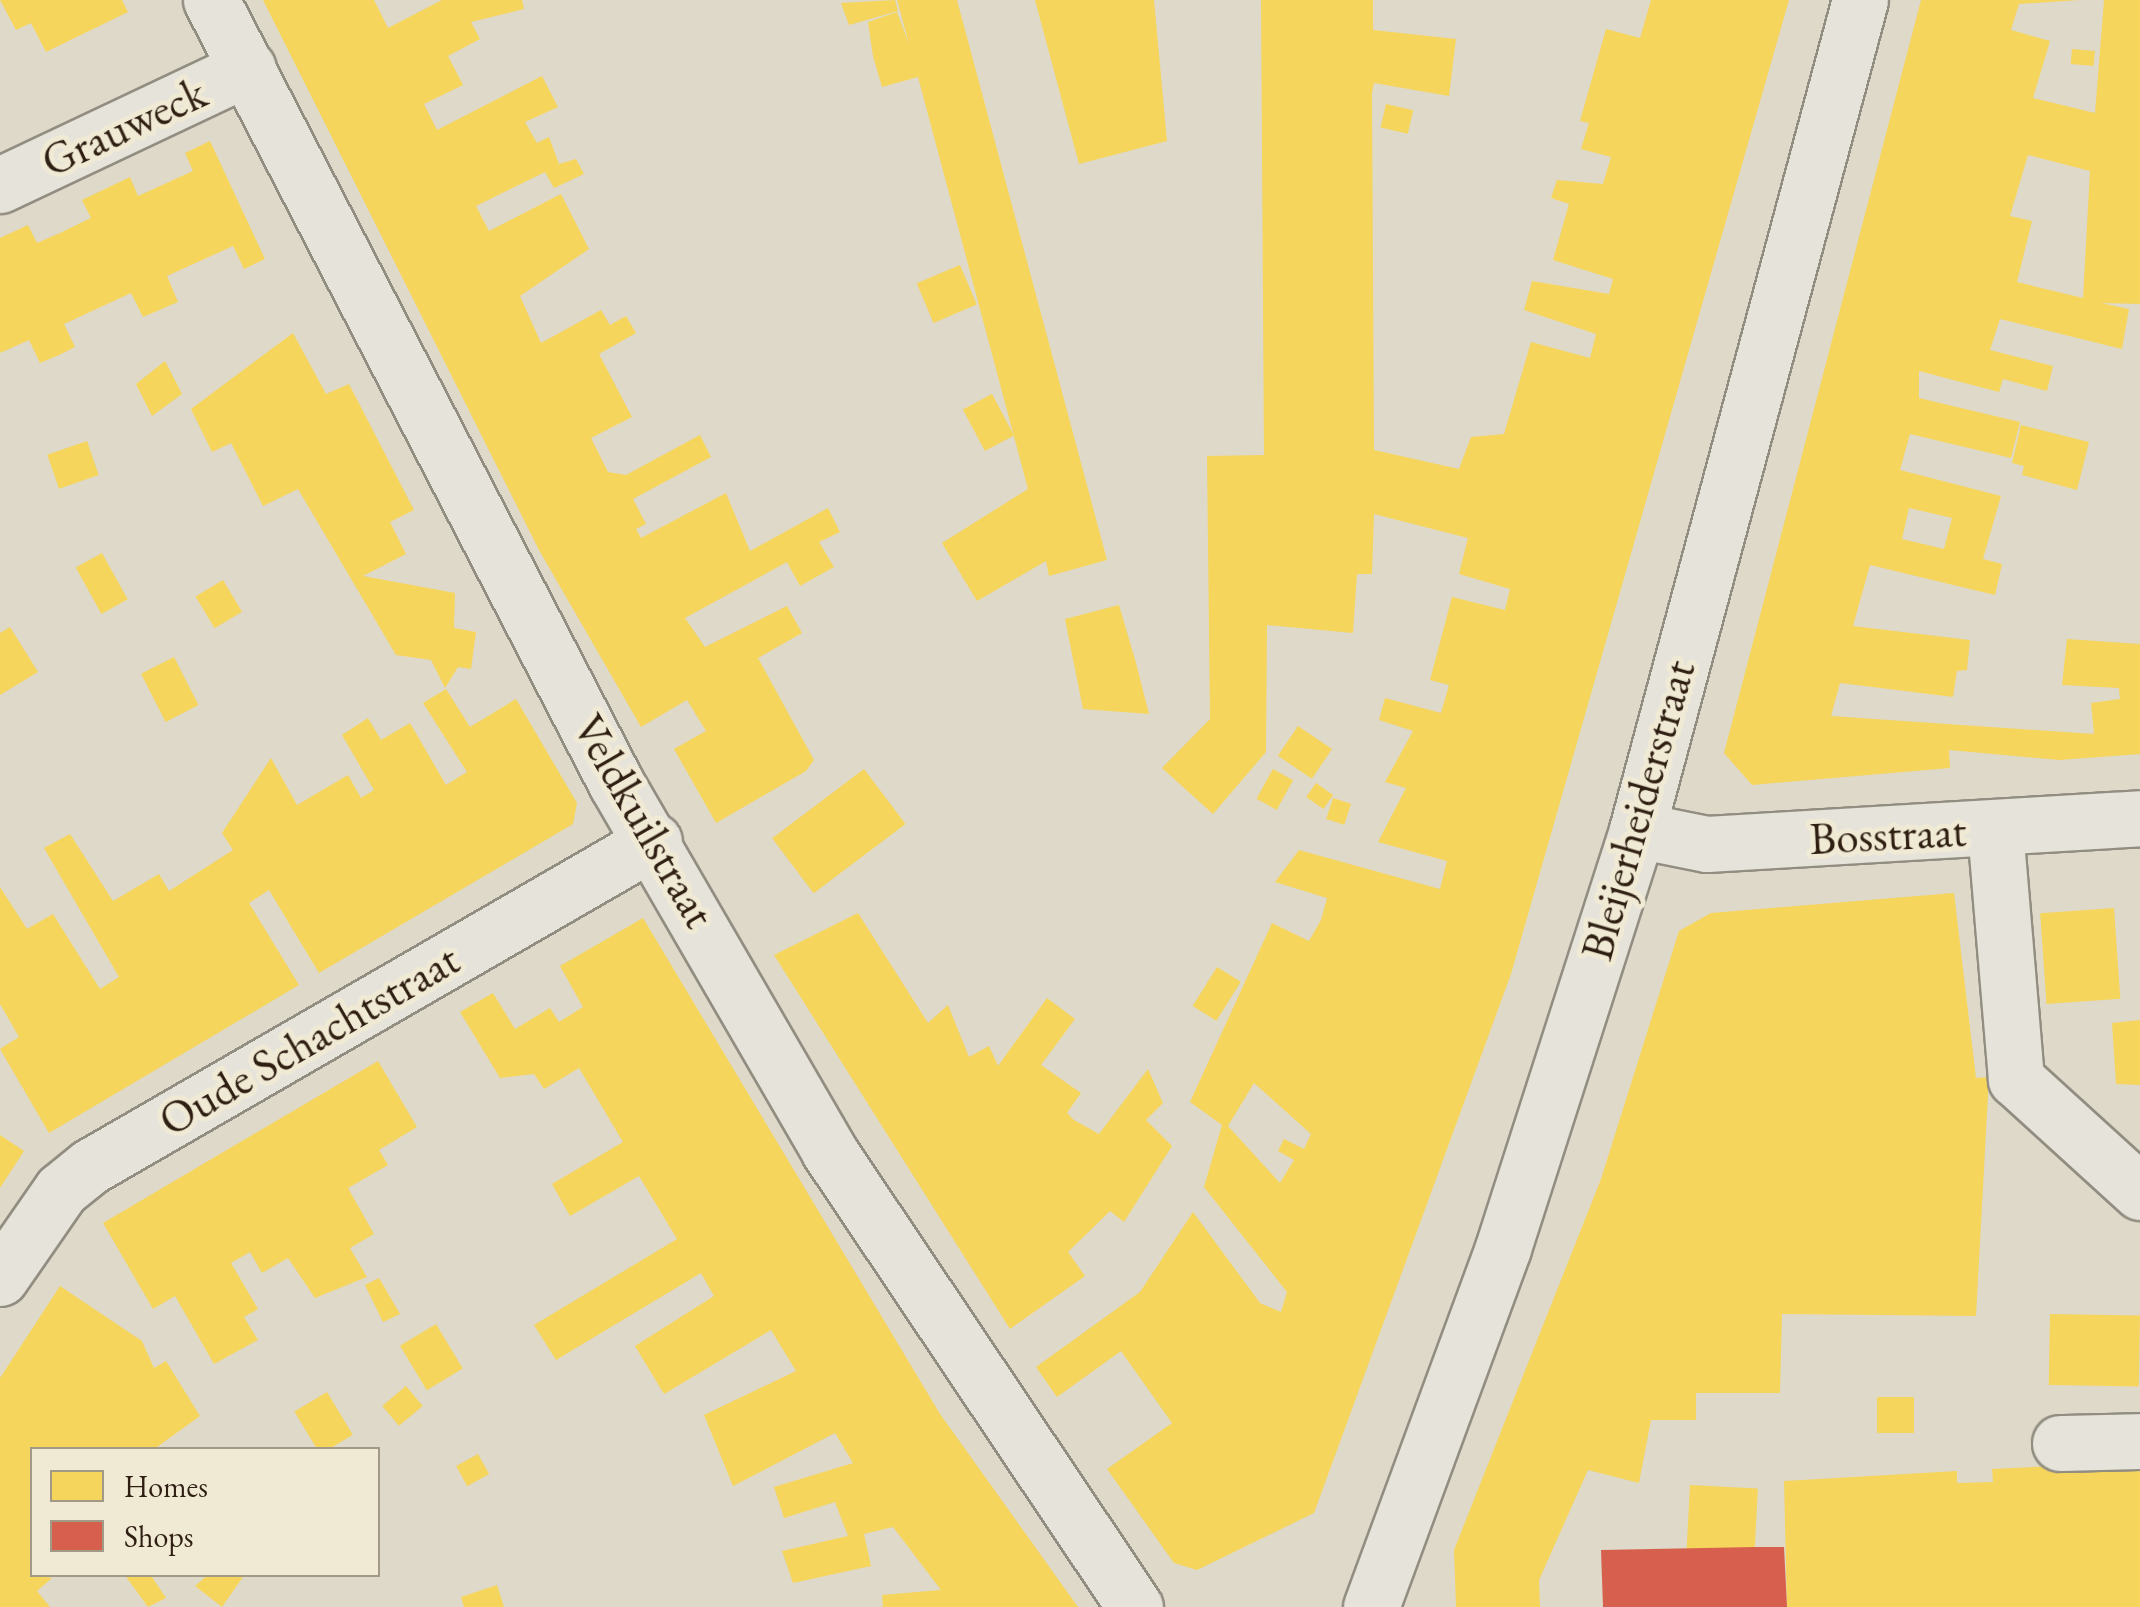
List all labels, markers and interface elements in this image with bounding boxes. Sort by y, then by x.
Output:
street label: Grauweck [33,65,215,189]
street label: Bleijerheiderstraat [1569,654,1707,966]
street label: Veldkuilstraat [561,705,727,937]
street label: Bosstraat [1808,804,1968,866]
street label: Oude Schachtstraat [150,932,468,1148]
legend [30,1447,380,1577]
text: Homes [124,1467,208,1506]
text: Shops [124,1517,194,1556]

